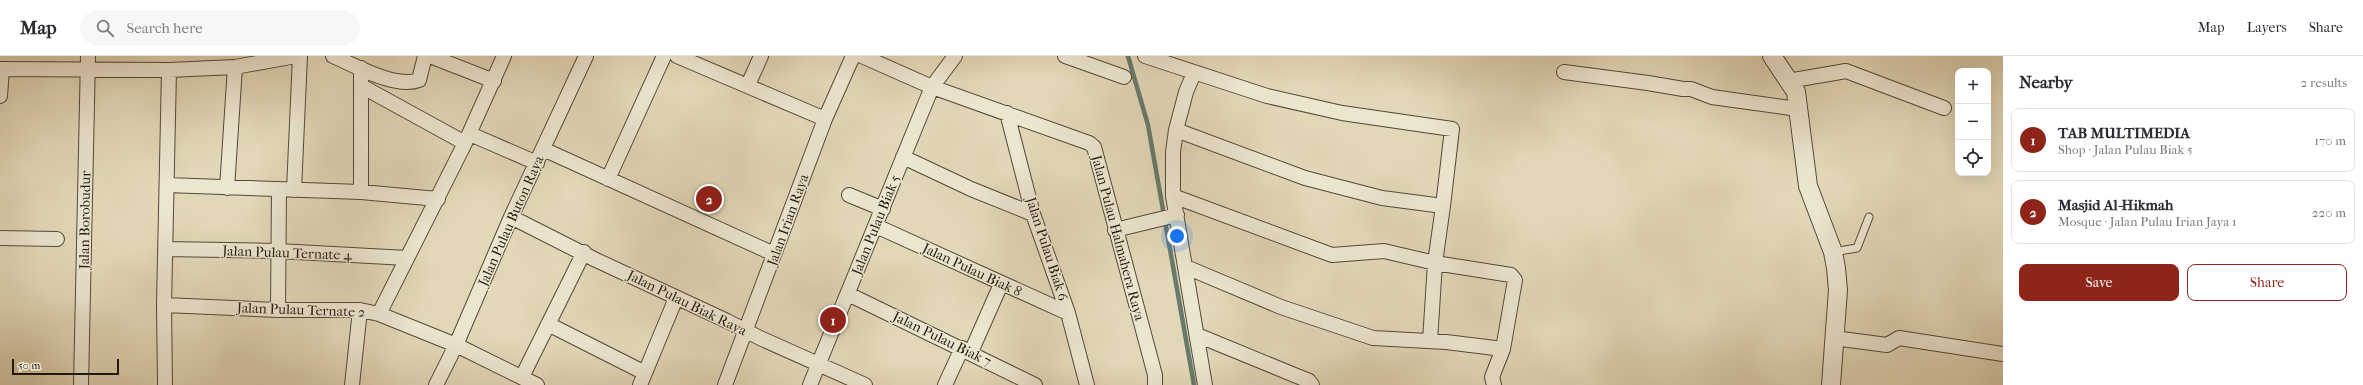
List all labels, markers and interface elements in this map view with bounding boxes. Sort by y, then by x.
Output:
search box [80,10,360,46]
text: Map [20,17,56,39]
icon: search [94,17,116,39]
text: Search here [126,19,203,37]
text: Map [2198,19,2225,36]
text: Layers [2247,19,2287,36]
text: Share [2309,19,2343,36]
map controls [1955,68,1991,176]
button: + [1955,68,1991,104]
text: Nearby [2019,72,2073,92]
text: 2 results [2301,75,2347,90]
button: − [1955,104,1991,140]
text: TAB MULTIMEDIA [2058,124,2190,142]
text: 1 [2031,133,2035,148]
text: 170 m [2314,133,2346,148]
button: locate [1955,140,1991,176]
text: Shop · Jalan Pulau Biak 5 [2058,142,2193,157]
street label: Jalan Pulau Halmahera Raya [1087,152,1148,323]
street label: Jalan Pulau Buton Raya [474,153,548,290]
street label: Jalan Borobudur [76,171,94,270]
street label: Jalan Irian Raya [763,171,813,269]
street label: Jalan Pulau Biak 5 [848,172,904,278]
pin: 2 [696,184,722,214]
street label: Jalan Pulau Biak 6 [1022,194,1072,303]
text: Masjid Al-Hikmah [2058,196,2173,214]
text: 2 [2030,205,2036,220]
text: 220 m [2312,205,2346,220]
text: Mosque · Jalan Pulau Irian Jaya 1 [2058,214,2237,229]
your location [1167,226,1187,246]
street label: Jalan Pulau Biak 8 [919,239,1024,300]
street label: Jalan Pulau Ternate 4 [221,242,353,264]
button: Save [2019,264,2179,301]
button: Share [2187,264,2347,301]
street label: Jalan Pulau Biak Raya [624,266,750,340]
street label: Jalan Pulau Ternate 2 [236,299,365,321]
pin: 1 [820,305,846,335]
street label: Jalan Pulau Biak 7 [889,307,994,370]
scale bar [12,357,119,376]
text: 50 m [18,359,40,372]

